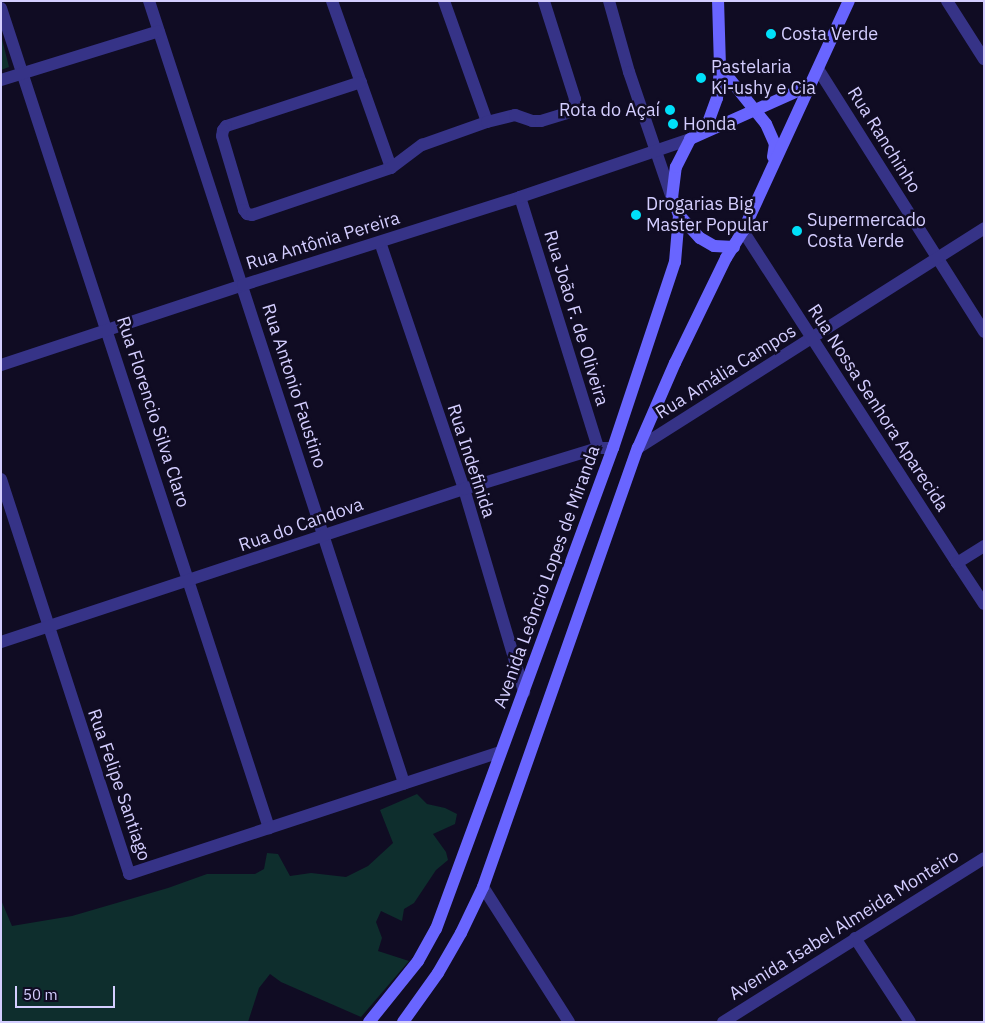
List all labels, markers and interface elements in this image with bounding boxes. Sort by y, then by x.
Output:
place label: Costa Verde [781,23,878,45]
marker: Costa Verde [765,28,777,40]
place label: Pastelaria Ki-ushy e Cia [711,57,816,100]
marker: Pastelaria Ki-ushy e Cia [695,72,707,84]
street label: Rua Ranchinho [843,83,925,197]
place label: Rota do Açaí [559,99,660,121]
marker: Rota do Açaí [664,104,676,116]
place label: Honda [683,113,736,135]
marker: Honda [667,118,679,130]
place label: Drogarias Big Master Popular [646,194,768,236]
street label: Rua Antônia Pereira [243,207,403,275]
marker: Drogarias Big Master Popular [630,209,642,221]
place label: Supermercado Costa Verde [807,210,926,252]
marker: Supermercado Costa Verde [791,225,803,237]
street label: Rua João F. de Oliveira [539,228,613,408]
street label: Rua Nossa Senhora Aparecida [803,300,953,516]
street label: Rua Antonio Faustino [257,301,331,471]
street label: Rua Florencio Silva Claro [112,314,194,510]
street label: Rua Amália Campos [652,320,800,424]
street label: Rua Indefinida [442,401,500,521]
street label: Avenida Leôncio Lopes de Miranda [489,443,605,711]
street label: Rua do Candova [236,494,366,556]
street label: Rua Felipe Santiago [83,706,155,864]
street label: Avenida Isabel Almeida Monteiro [725,845,963,1005]
scale bar [18,976,118,1008]
text: 50 m [23,985,58,1004]

